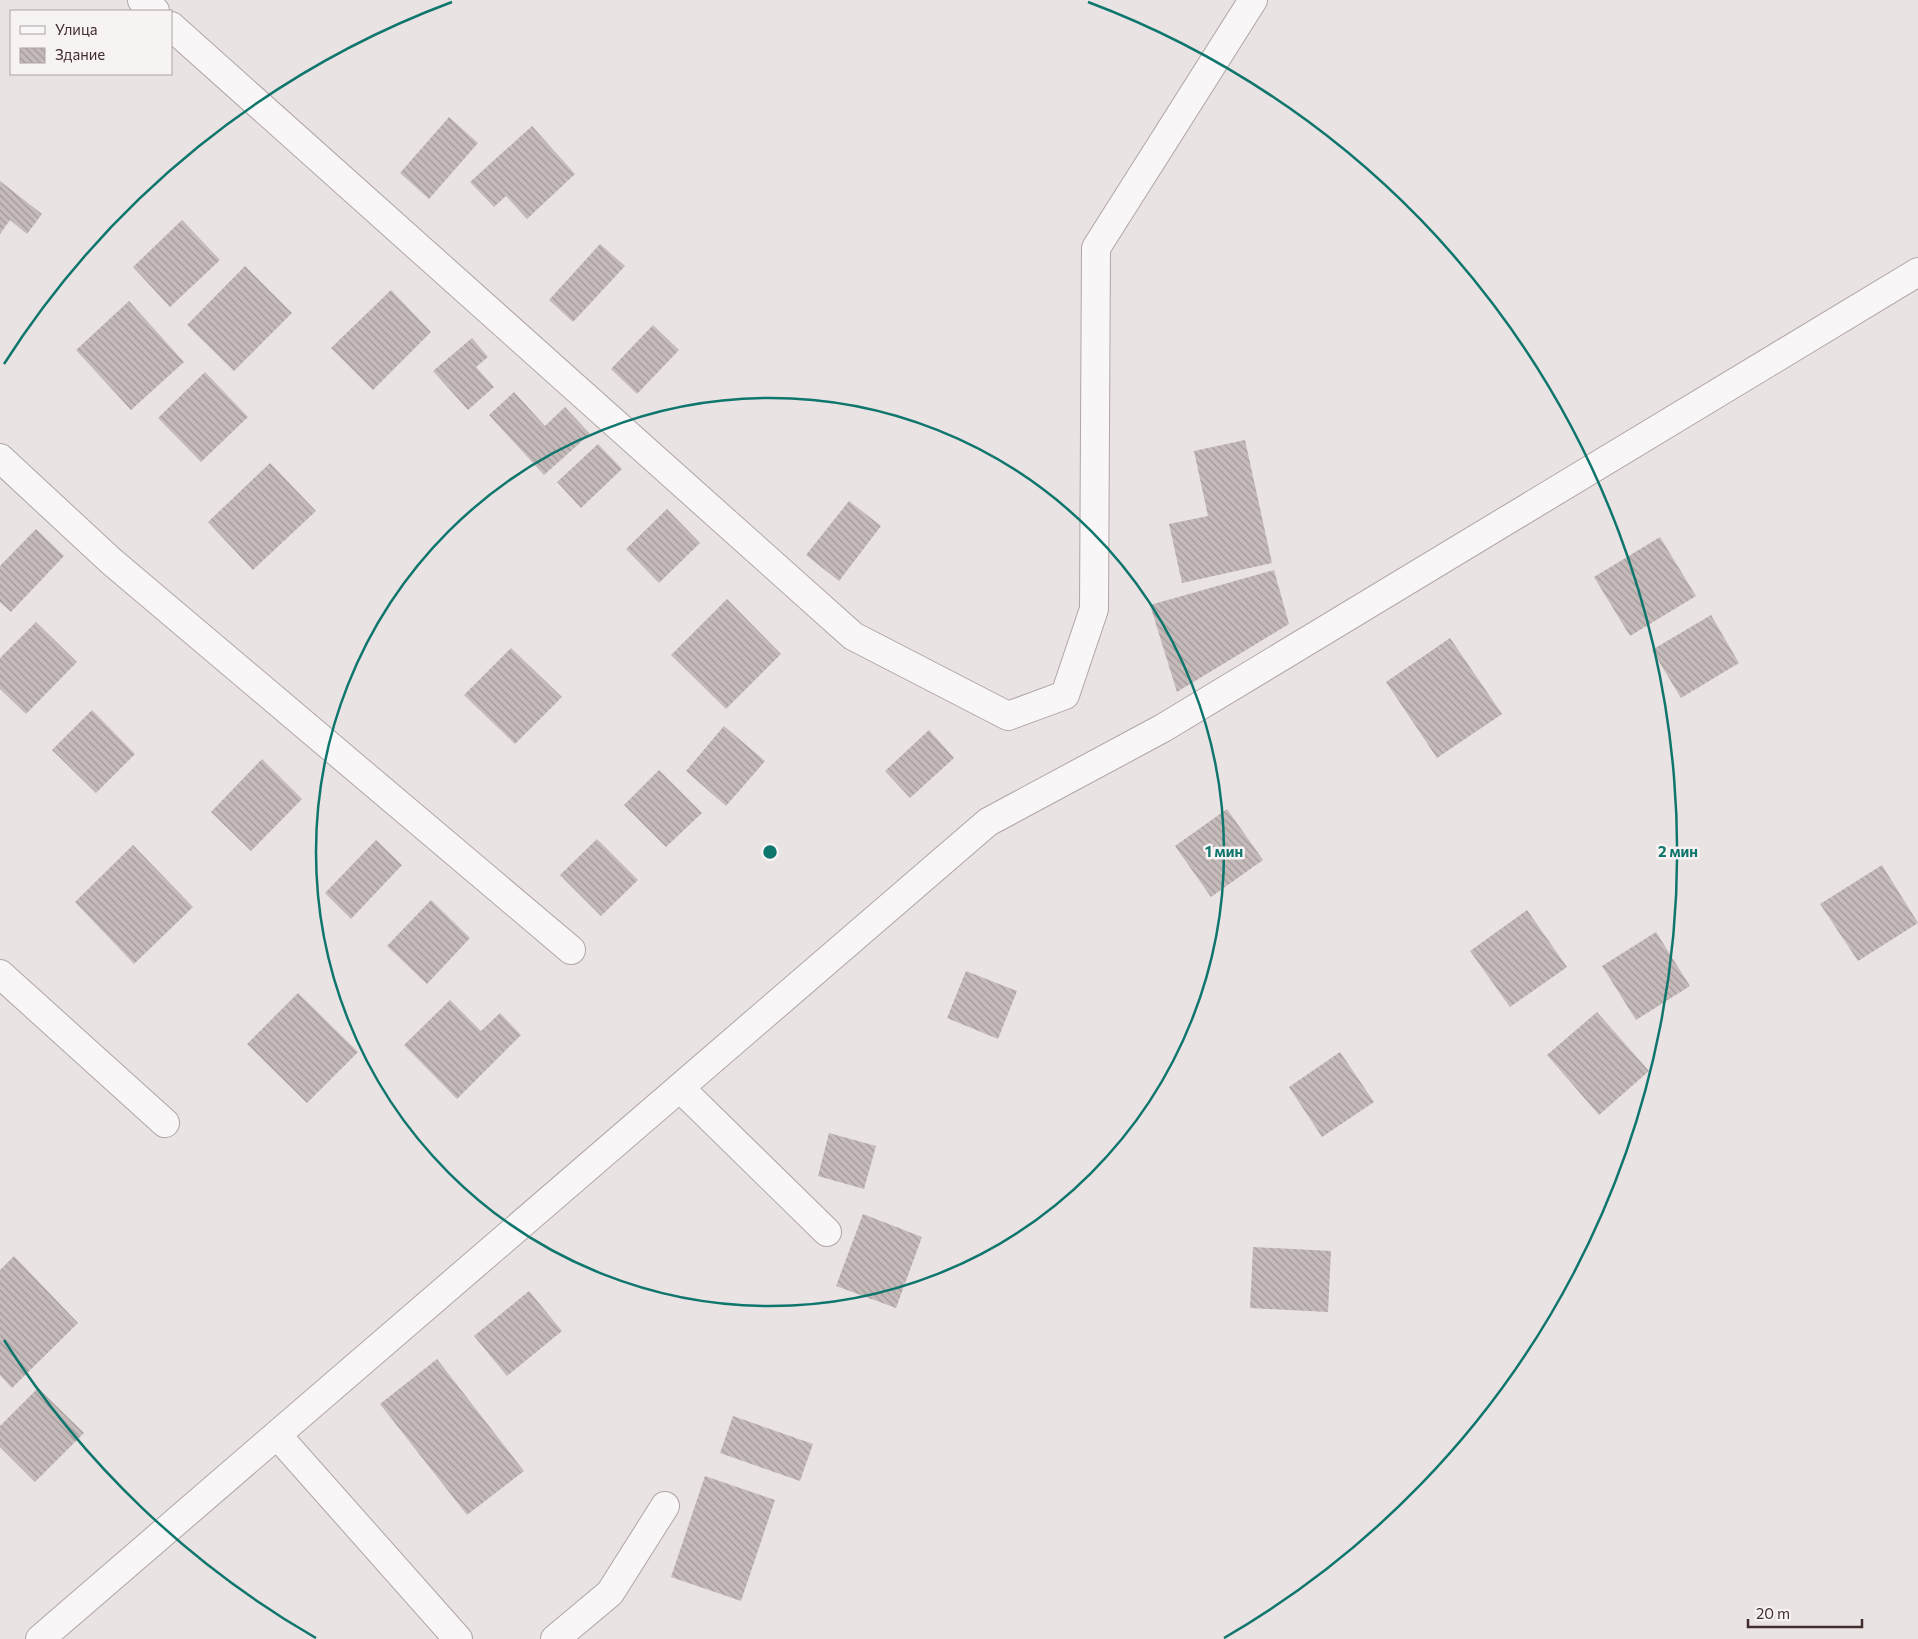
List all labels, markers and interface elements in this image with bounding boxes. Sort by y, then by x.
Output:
legend [10,10,172,75]
text: Улица [55,20,97,38]
text: Здание [55,45,105,63]
text: 1 мин [1205,842,1243,860]
text: 2 мин [1658,842,1698,860]
centre of rings [761,843,779,861]
scale bar [1748,1596,1862,1628]
text: 20 m [1756,1604,1790,1622]

